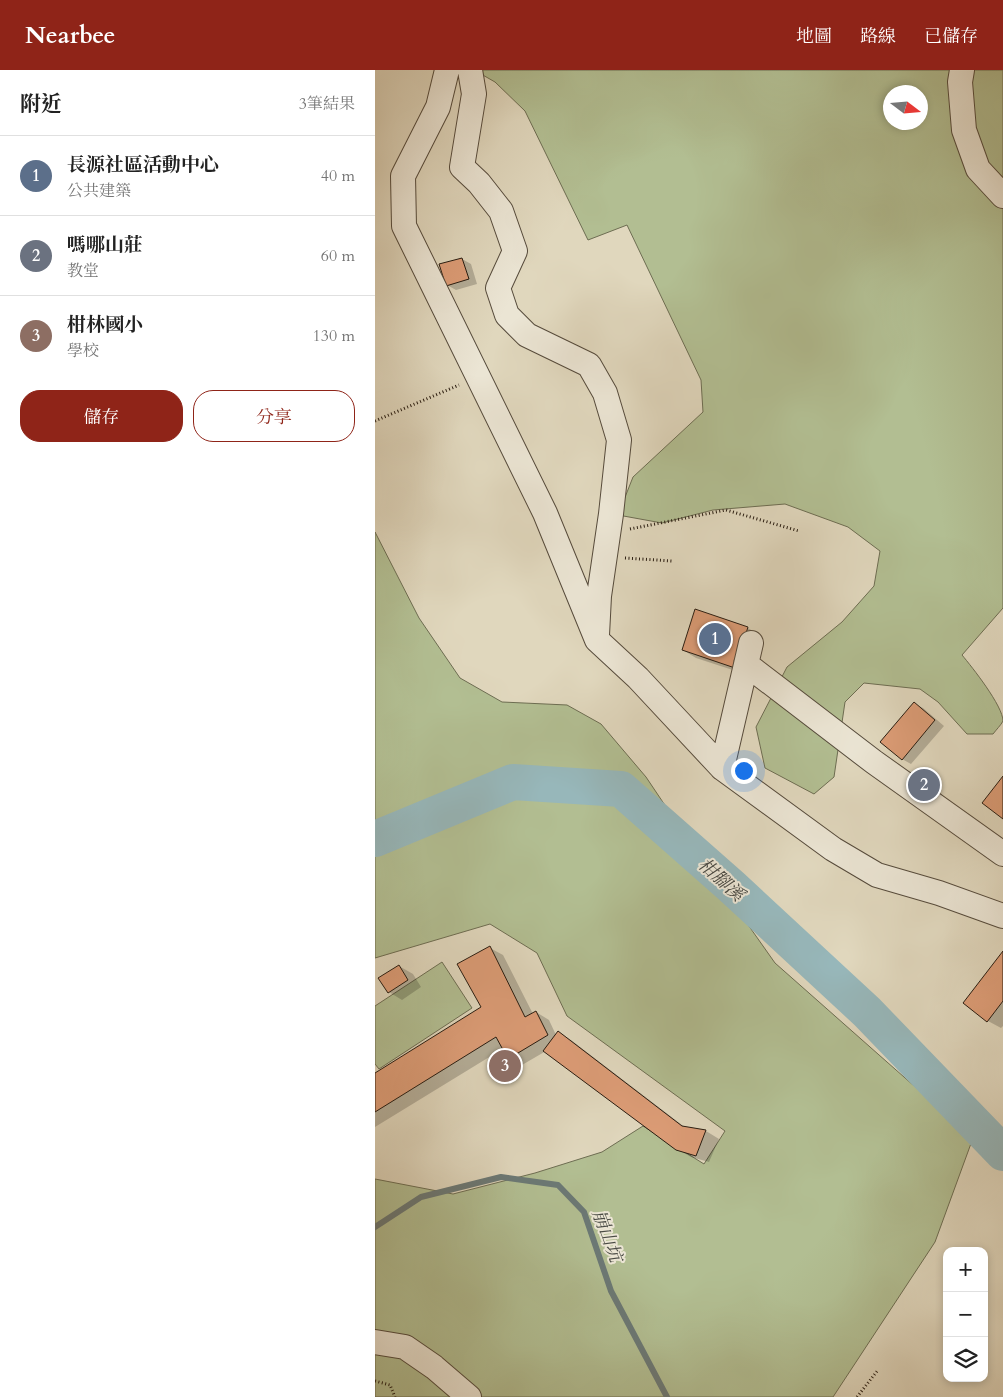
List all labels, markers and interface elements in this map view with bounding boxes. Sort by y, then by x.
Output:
text: Nearbee [25,19,115,52]
text: 地圖 [796,24,832,49]
text: 路線 [860,24,896,49]
text: 已儲存 [924,24,978,49]
north arrow [883,85,928,130]
text: 附近 [20,90,62,119]
text: 3筆結果 [299,93,355,115]
text: 長源社區活動中心 [67,152,219,178]
text: 1 [32,165,40,187]
text: 40 m [321,165,355,187]
text: 公共建築 [67,180,131,202]
text: 嗎哪山莊 [67,232,143,258]
text: 2 [32,245,40,267]
text: 60 m [321,245,355,267]
text: 教堂 [67,260,99,282]
text: 柑林國小 [67,312,143,338]
text: 3 [32,325,40,347]
text: 130 m [313,325,355,347]
text: 學校 [67,340,99,362]
button: 儲存 [20,390,183,442]
button: 分享 [193,390,355,442]
pin: 1 [699,620,731,658]
your location [731,758,757,784]
pin: 2 [908,766,940,804]
water label: 柑腳溪 [693,853,751,909]
pin: 3 [489,1047,521,1085]
water label: 崩山坑 [586,1206,629,1268]
map controls [943,1247,988,1382]
button: + [943,1247,988,1292]
button: − [943,1292,988,1337]
button: layers [943,1337,988,1382]

